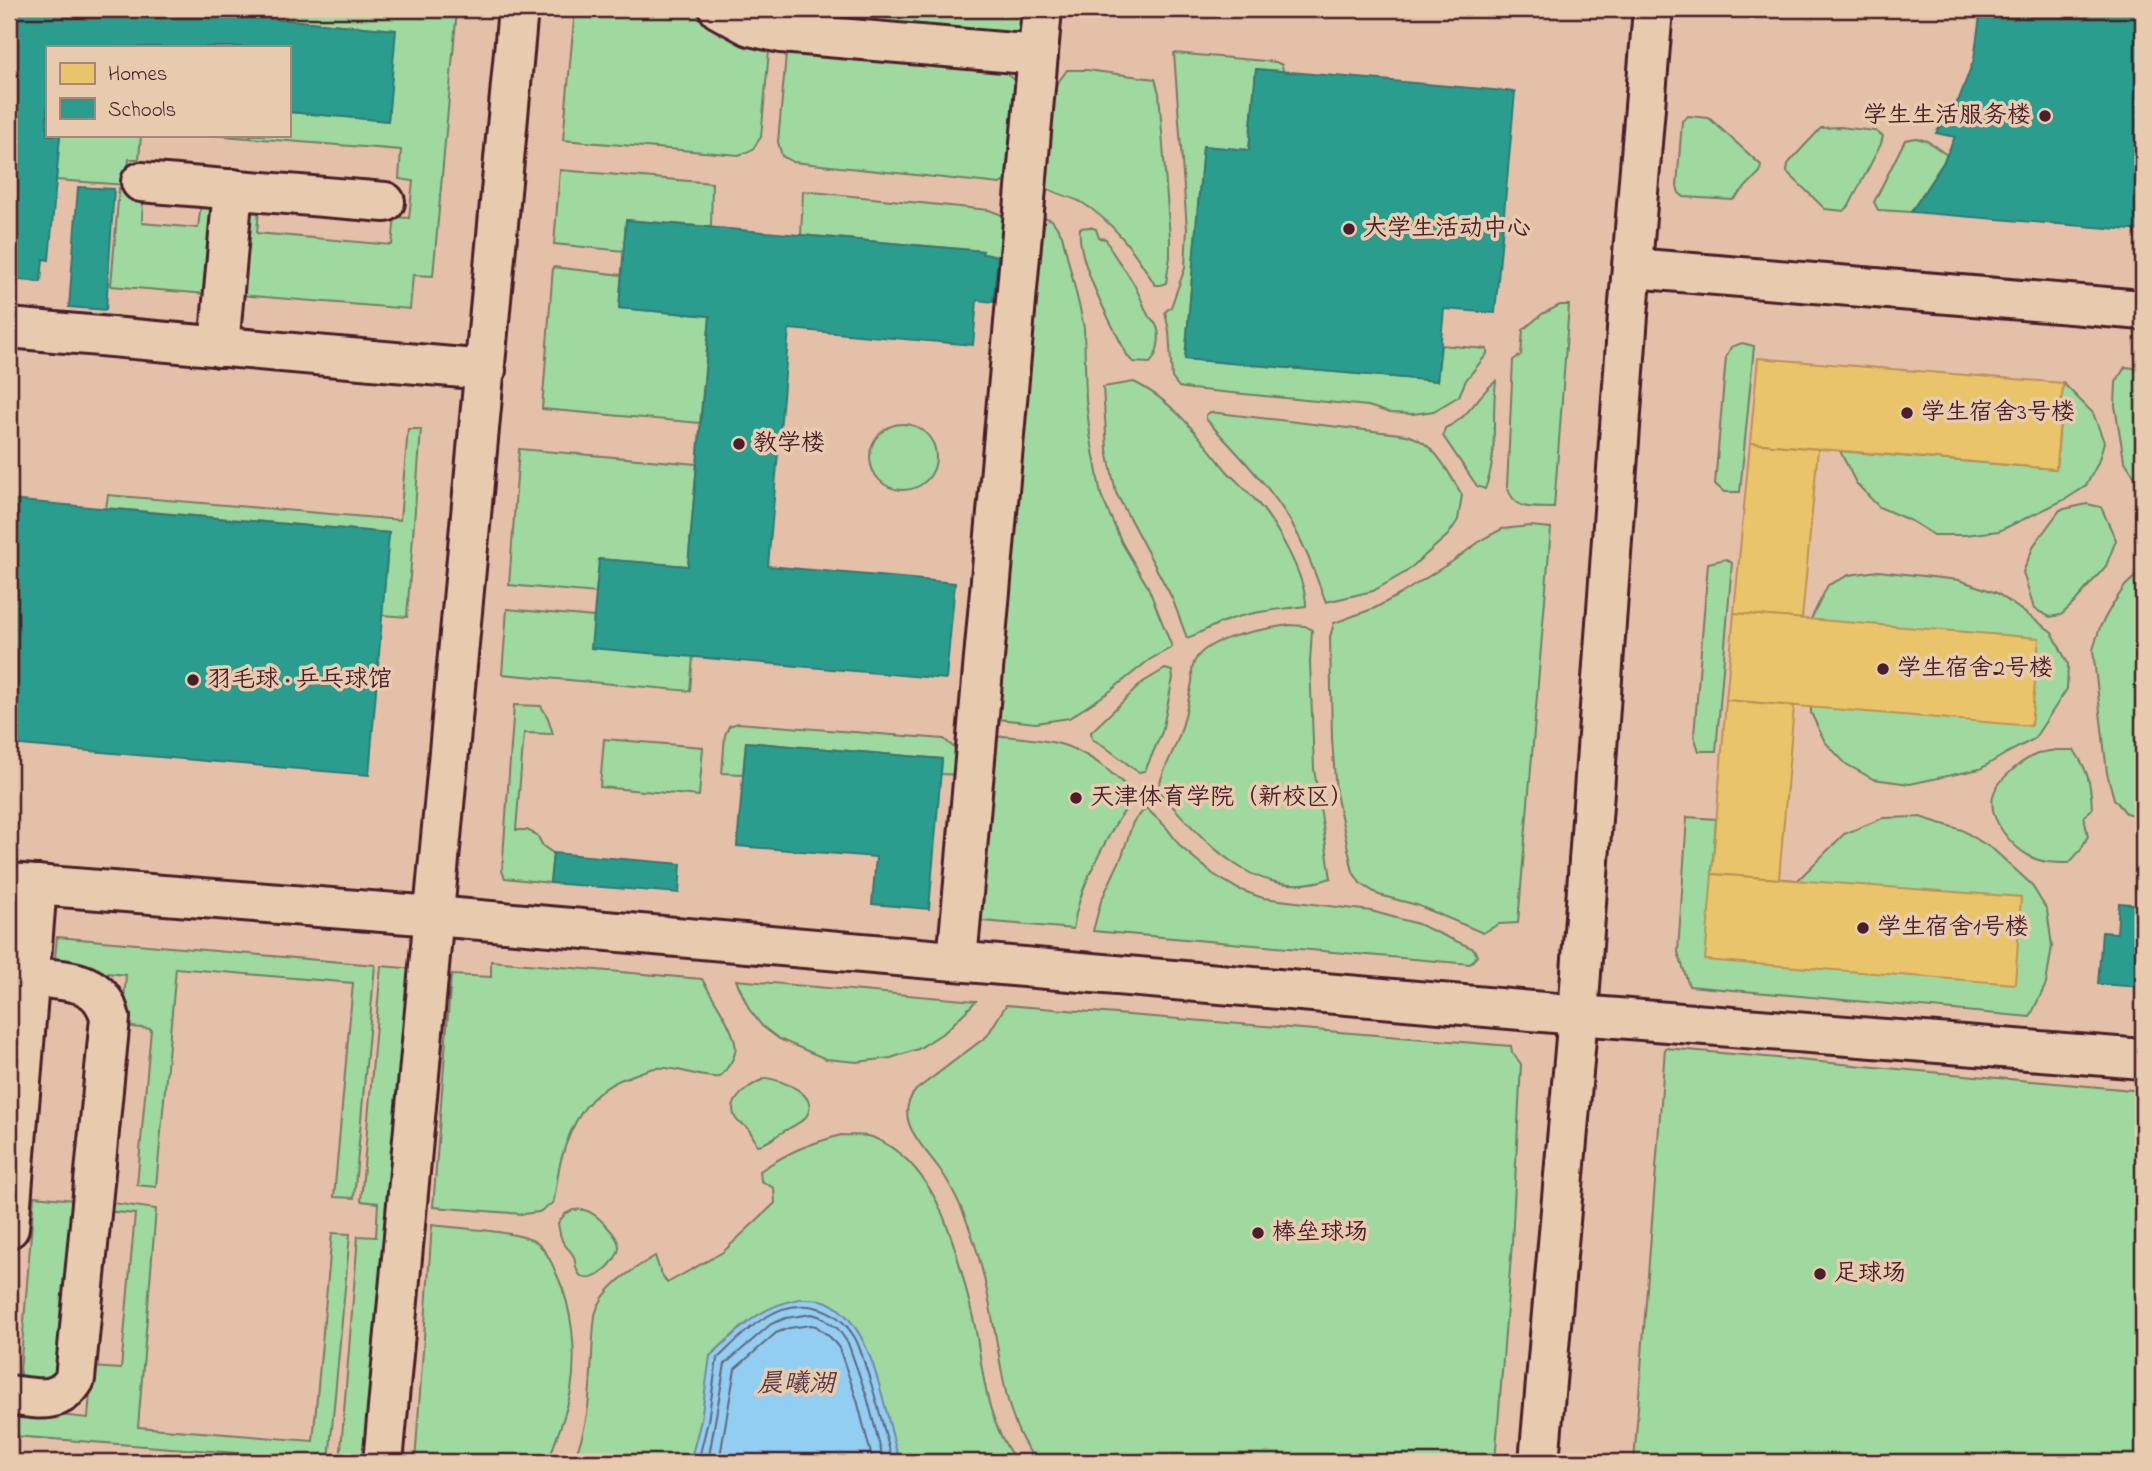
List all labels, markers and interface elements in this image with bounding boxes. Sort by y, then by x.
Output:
legend [46,46,290,136]
text: Homes [108,60,168,90]
text: Schools [108,96,176,126]
place label: 学生生活服务楼 [1863,99,2031,134]
marker: 学生生活服务楼 [2037,108,2053,124]
place label: 大学生活动中心 [1363,212,1531,247]
marker: 大学生活动中心 [1341,221,1357,237]
place label: 学生宿舍3号楼 [1921,396,2075,431]
marker: 学生宿舍3号楼 [1899,405,1915,421]
place label: 教学楼 [753,427,825,462]
marker: 教学楼 [731,436,747,452]
place label: 学生宿舍2号楼 [1897,652,2053,687]
marker: 学生宿舍2号楼 [1875,661,1891,677]
place label: 羽毛球 · 乒乓球馆 [207,663,392,698]
marker: 羽毛球 · 乒乓球馆 [185,672,201,688]
place label: 天津体育学院（新校区） [1090,781,1354,816]
marker: 天津体育学院（新校区） [1068,790,1084,806]
place label: 学生宿舍1号楼 [1877,911,2029,946]
marker: 学生宿舍1号楼 [1855,920,1871,936]
place label: 棒垒球场 [1272,1216,1368,1251]
marker: 棒垒球场 [1250,1225,1266,1241]
place label: 足球场 [1834,1257,1906,1292]
marker: 足球场 [1812,1266,1828,1282]
water label: 晨曦湖 [757,1366,838,1404]

